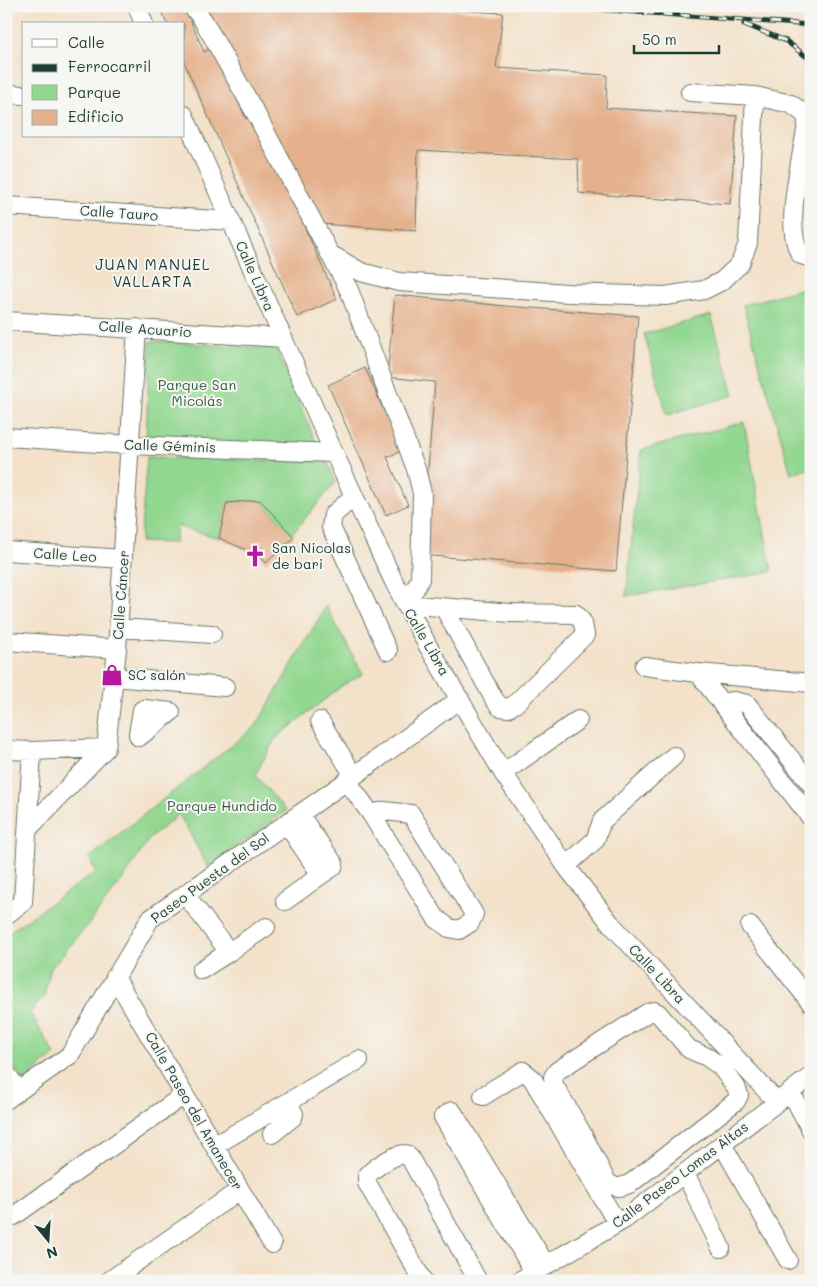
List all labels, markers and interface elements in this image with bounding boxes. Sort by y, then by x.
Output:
legend [22,22,185,138]
scale bar [634,22,720,54]
text: 50 m [642,29,677,49]
text: Calle [68,32,105,52]
text: Ferrocarril [68,56,151,76]
text: Parque [68,82,121,102]
text: Edificio [68,106,124,126]
street label: Calle Tauro [79,200,159,225]
street label: Calle Libra [231,238,279,314]
district label: JUAN MANUEL VALLARTA [95,254,211,291]
street label: Calle Acuario [98,316,192,341]
park label: Parque San Micolás [158,375,236,410]
street label: Calle Géminis [124,434,216,457]
place label: San Nicolas de bari [272,538,351,573]
street label: Calle Leo [33,543,97,566]
church icon: San Nicolas de bari [242,543,268,569]
street label: Calle Cáncer [108,550,133,640]
street label: Calle Libra [400,604,454,679]
shop icon: SC salón [99,662,125,688]
place label: SC salón [128,665,185,684]
park label: Parque Hundido [167,796,277,815]
street label: Paseo Puesta del Sol [147,828,273,927]
street label: Calle Libra [625,940,690,1008]
street label: Calle Paseo del Amanecer [141,1028,248,1193]
street label: Calle Paseo Lomas Altas [608,1117,752,1232]
north arrow [22,1214,72,1264]
text: N [44,1242,60,1264]

